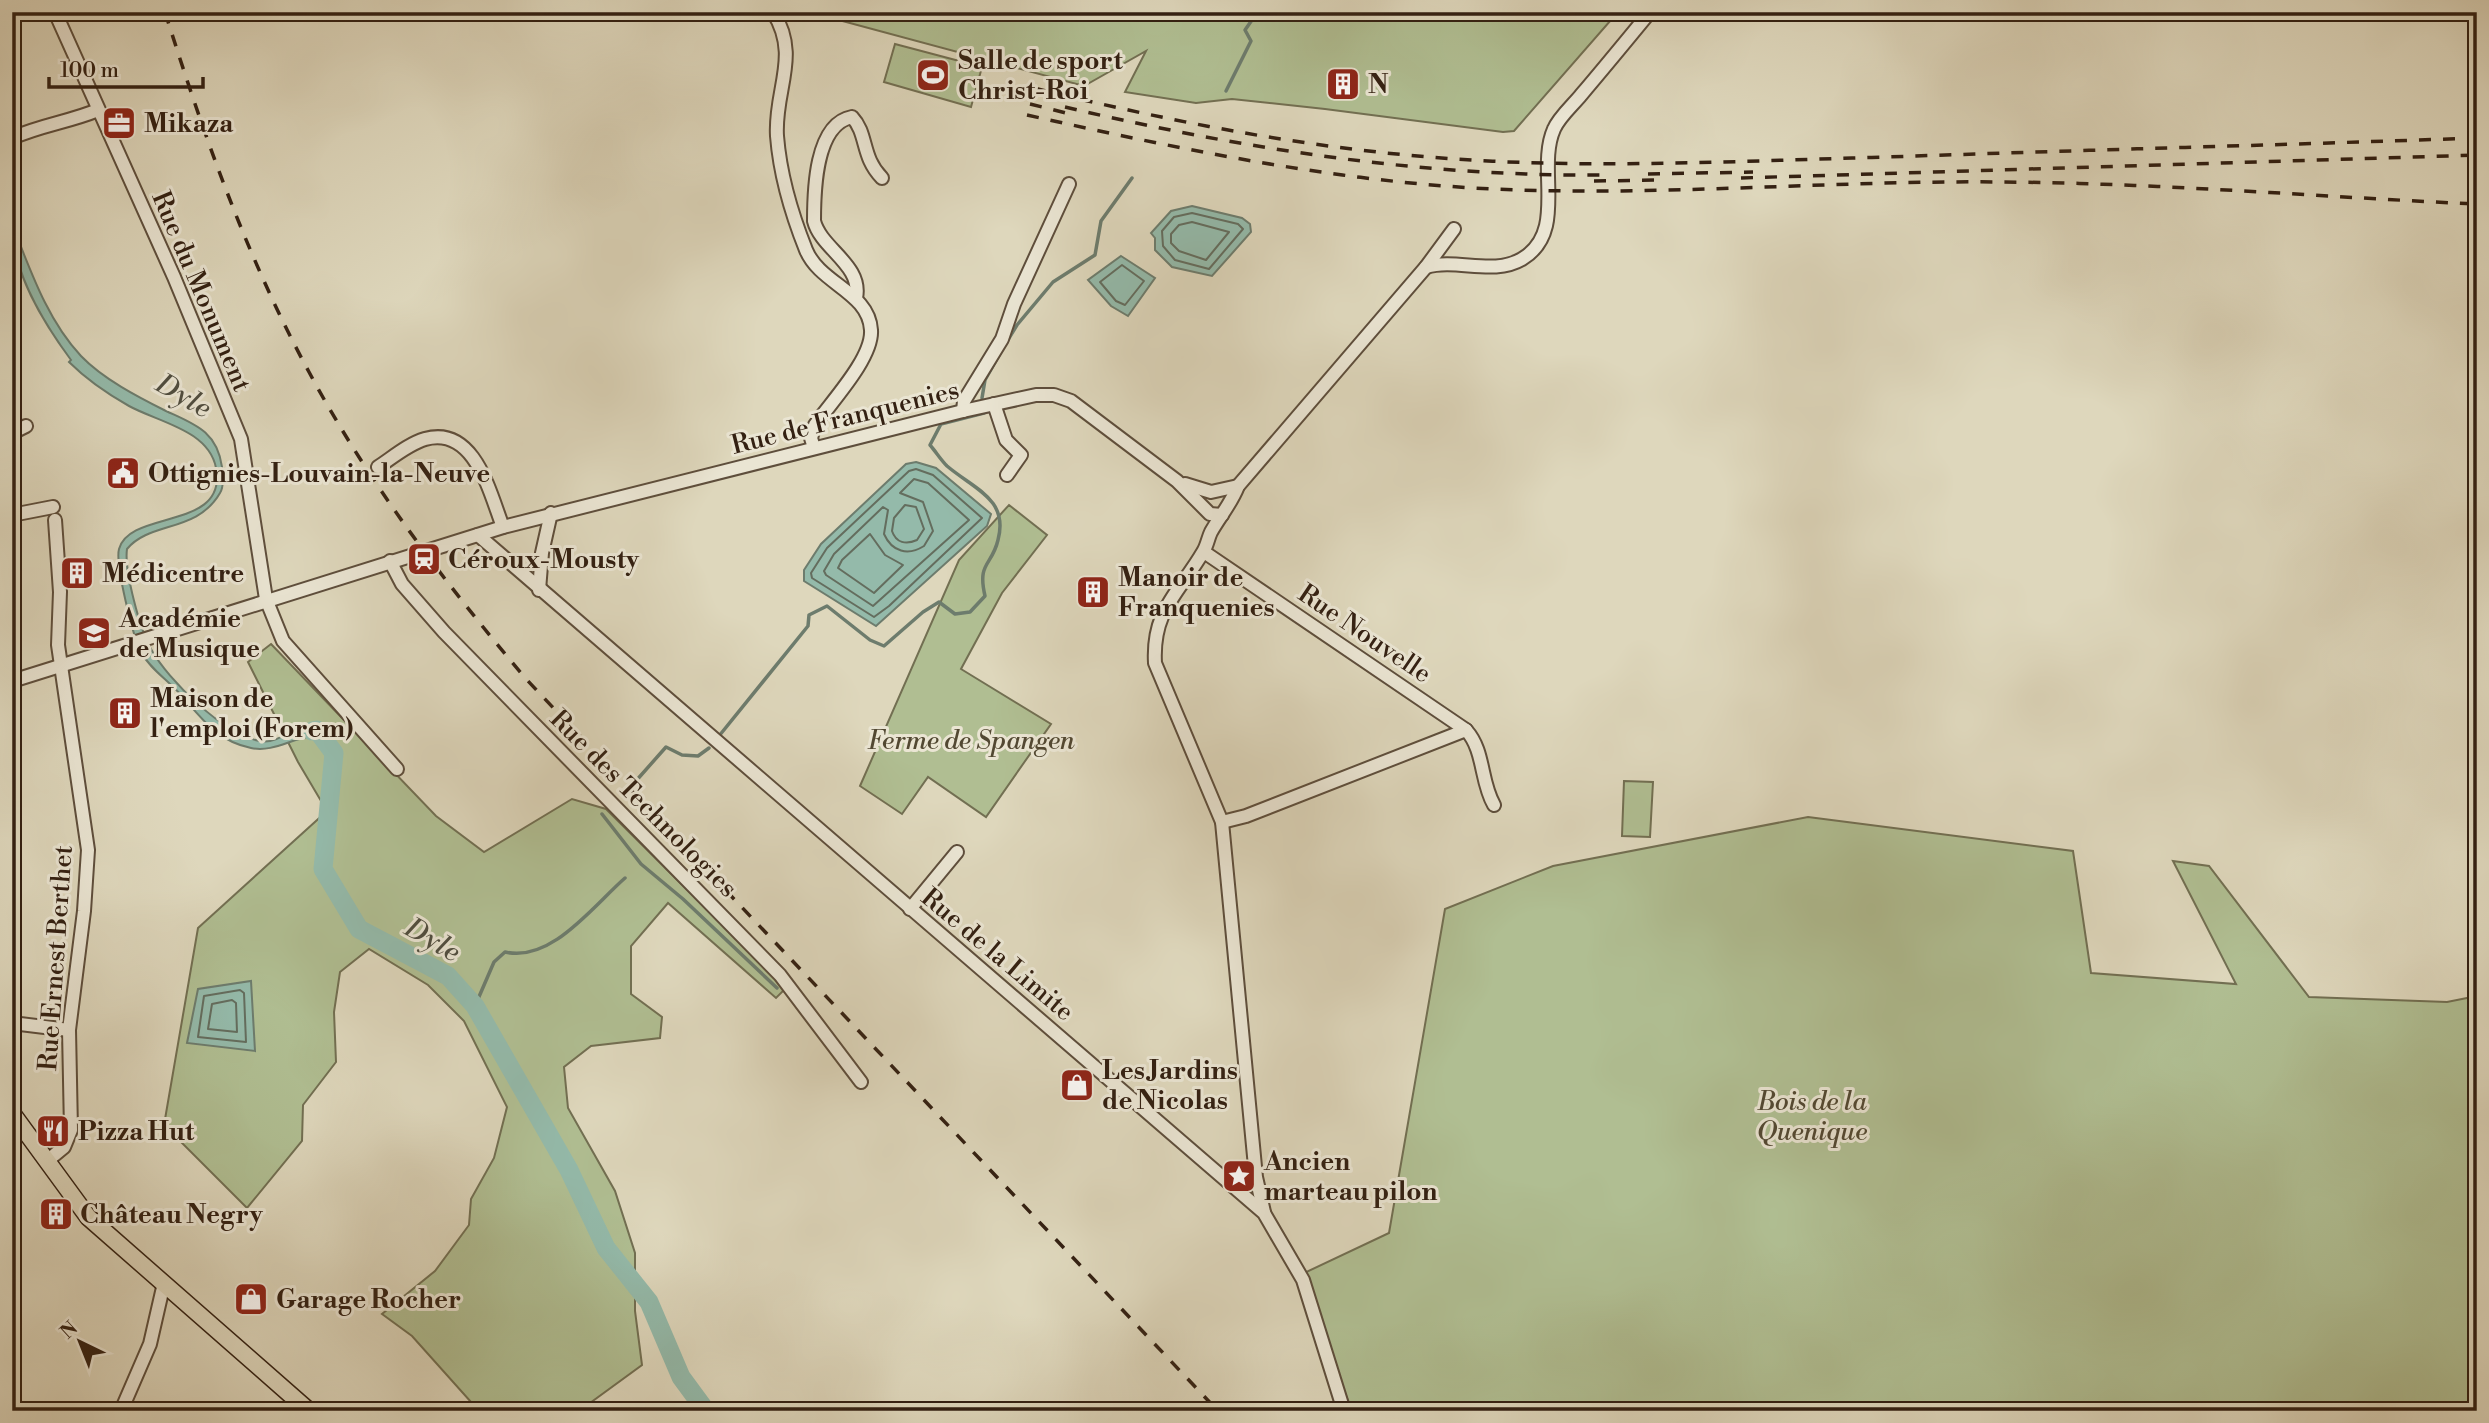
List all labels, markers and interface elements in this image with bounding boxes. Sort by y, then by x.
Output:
place label: Salle de sport Christ-Roi [958,45,1123,107]
scale bar [49,46,203,90]
sports icon: Salle de sport Christ-Roi [914,56,952,94]
text: 100 m [60,58,119,84]
building icon: N [1324,65,1362,103]
place label: N [1368,69,1389,101]
office icon: Mikaza [100,104,138,142]
place label: Mikaza [144,108,234,140]
street label: Rue du Monument [144,186,258,396]
water label: Dyle [148,366,217,426]
street label: Rue de Franquenies [728,374,963,462]
public building icon: Ottignies-Louvain-la-Neuve [104,454,142,492]
place label: Ottignies-Louvain-la-Neuve [148,458,490,490]
station icon: Céroux-Mousty [405,540,443,578]
place label: Céroux-Mousty [448,544,640,576]
building icon: Médicentre [58,554,96,592]
place label: Médicentre [102,558,244,590]
place label: Manoir de Franquenies [1118,562,1275,624]
building icon: Manoir de Franquenies [1074,573,1112,611]
street label: Rue Nouvelle [1292,578,1437,690]
place label: Académie de Musique [118,603,260,665]
school or university icon: Académie de Musique [75,614,113,652]
place label: Maison de l'emploi (Forem) [150,683,353,745]
building icon: Maison de l'emploi (Forem) [106,694,144,732]
street label: Rue des Technologies [543,703,744,904]
park label: Ferme de Spangen [867,725,1075,757]
street label: Rue Ernest Berthet [32,844,80,1072]
street label: Rue de la Limite [914,882,1080,1028]
water label: Dyle [397,910,466,970]
place label: Les Jardins de Nicolas [1102,1055,1238,1117]
shop icon: Les Jardins de Nicolas [1058,1066,1096,1104]
park label: Bois de la Quenique [1756,1086,1867,1148]
restaurant icon: Pizza Hut [34,1112,72,1150]
place label: Pizza Hut [78,1116,195,1148]
place label: Ancien marteau pilon [1263,1146,1438,1208]
place icon: Ancien marteau pilon [1220,1157,1258,1195]
building icon: Château Negry [37,1195,75,1233]
place label: Château Negry [80,1199,264,1231]
shop icon: Garage Rocher [232,1280,270,1318]
place label: Garage Rocher [276,1284,461,1316]
north arrow [46,1308,116,1378]
text: N [55,1316,83,1344]

